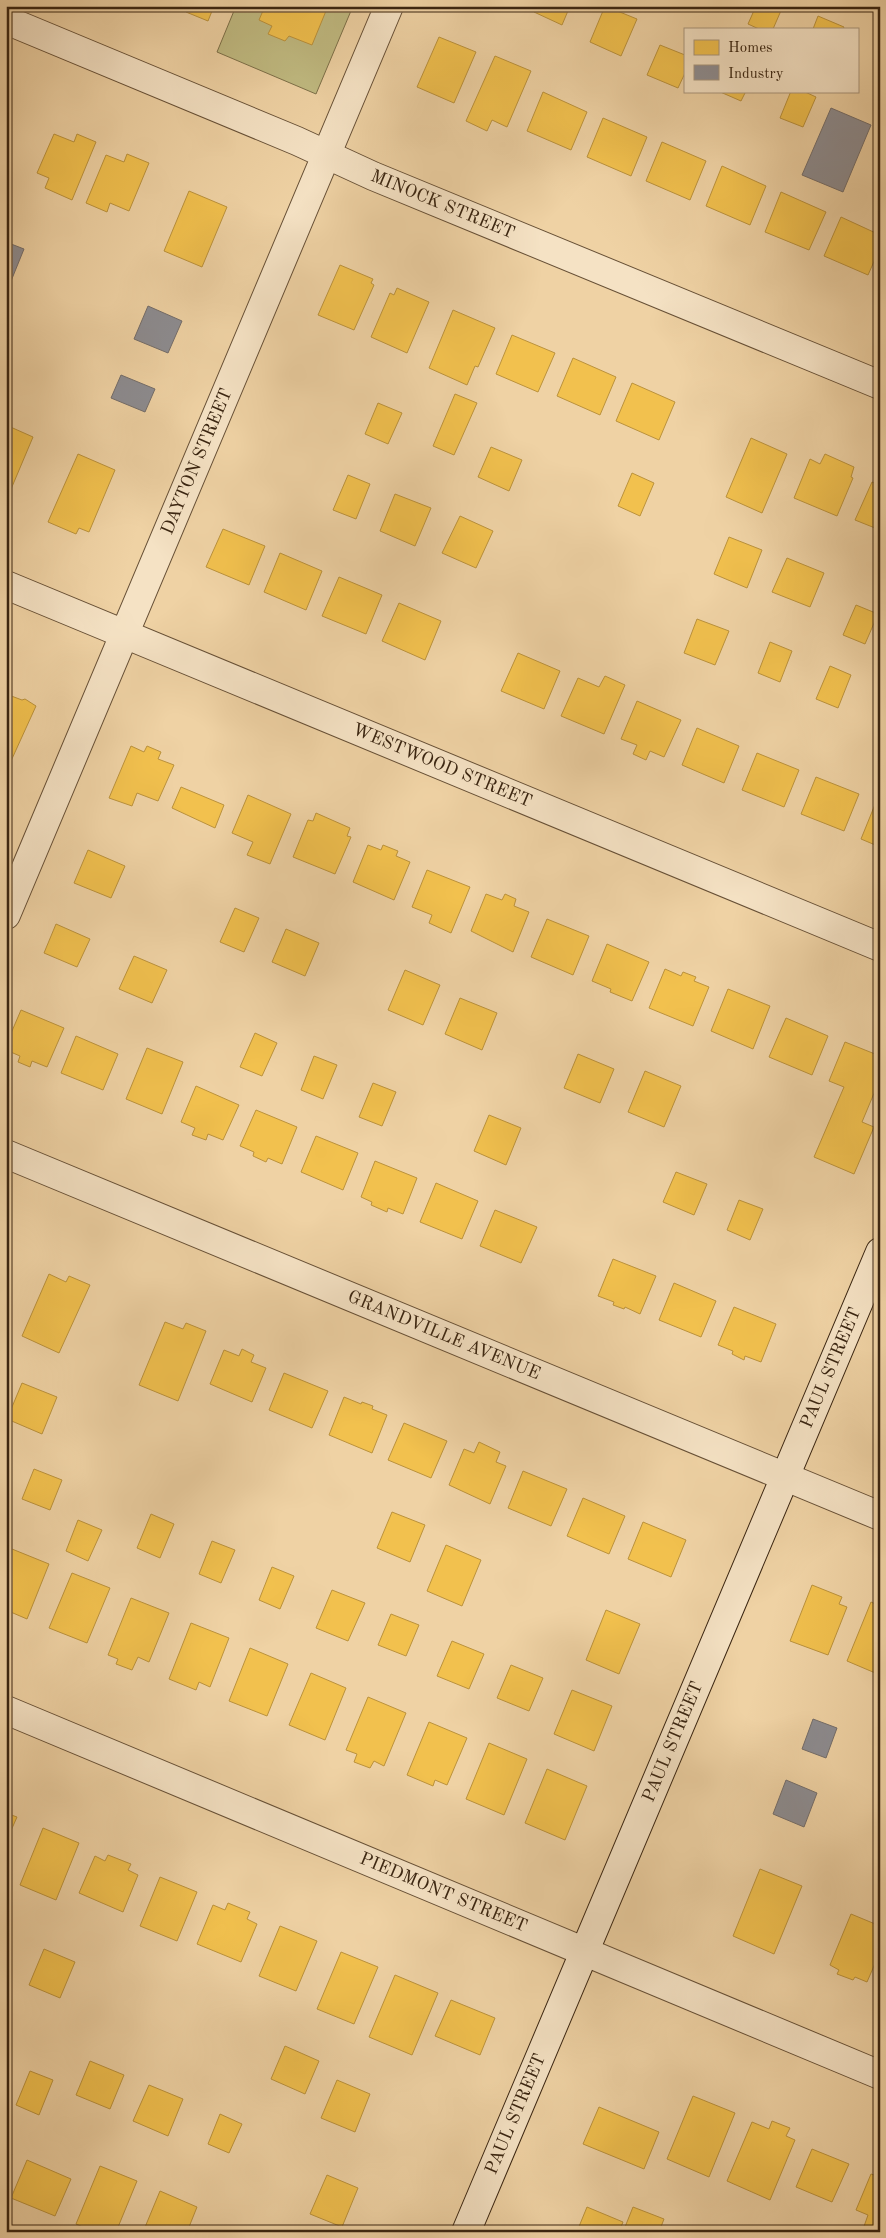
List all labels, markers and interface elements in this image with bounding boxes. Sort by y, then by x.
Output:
legend [684,28,858,92]
text: Homes [728,41,773,56]
text: Industry [728,67,784,82]
street label: MINOCK STREET [368,167,517,242]
street label: DAYTON STREET [158,386,236,537]
street label: WESTWOOD STREET [350,720,535,811]
street label: GRANDVILLE AVENUE [345,1287,543,1383]
street label: PAUL STREET [798,1305,864,1431]
street label: PAUL STREET [640,1679,706,1805]
street label: PIEDMONT STREET [357,1850,530,1936]
street label: PAUL STREET [482,2051,549,2177]

